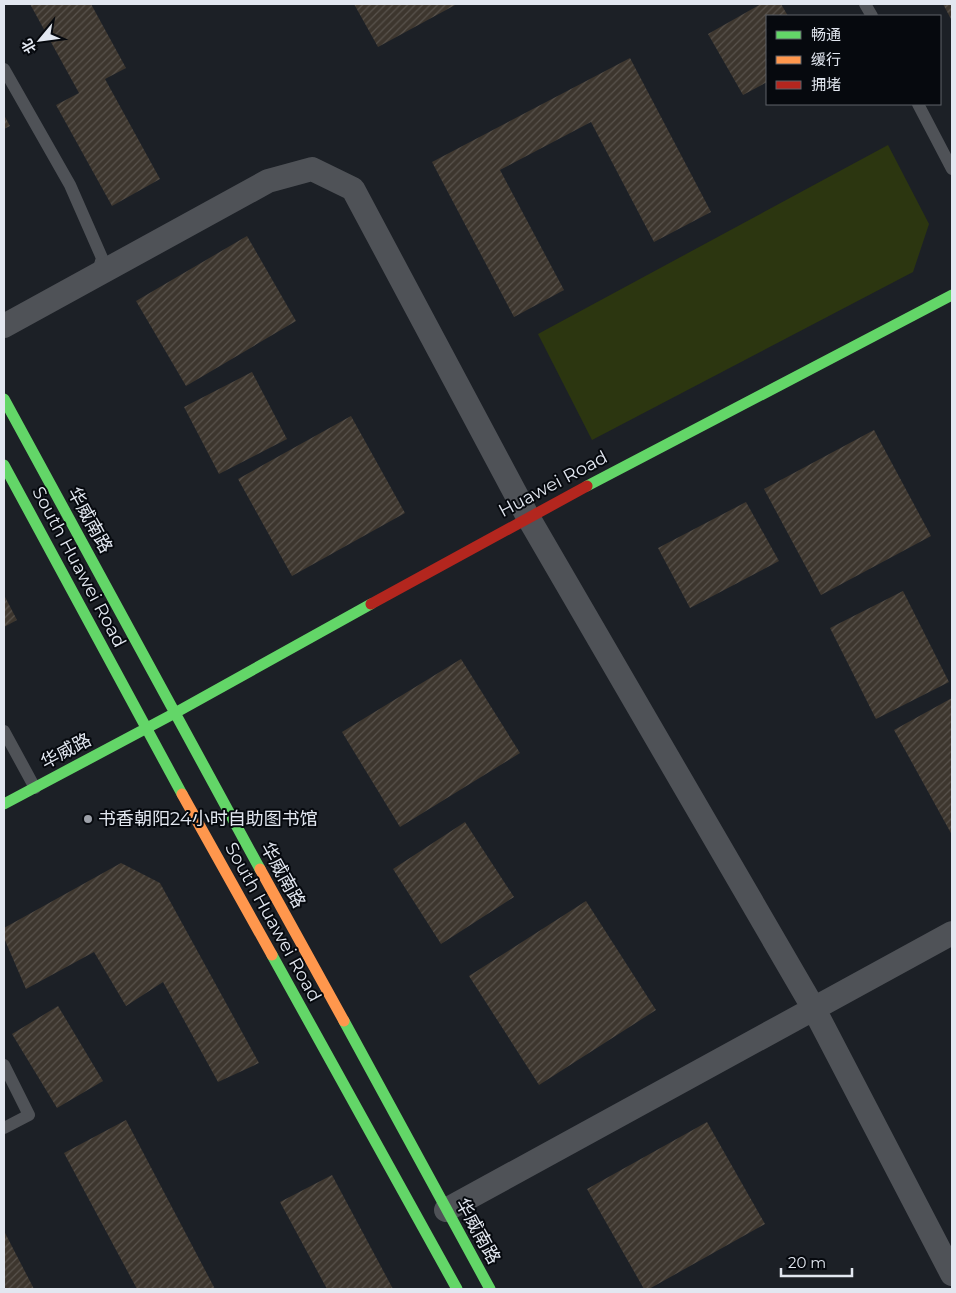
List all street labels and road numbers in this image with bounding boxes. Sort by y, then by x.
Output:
street label: Huawei Road [495,446,611,522]
street label: South Huawei Road [27,483,131,651]
street label: 华威南路 [63,483,117,557]
street label: 华威路 [37,729,95,773]
street label: South Huawei Road [220,838,326,1006]
street label: 华威南路 [256,838,310,912]
street label: 华威南路 [451,1194,505,1268]

